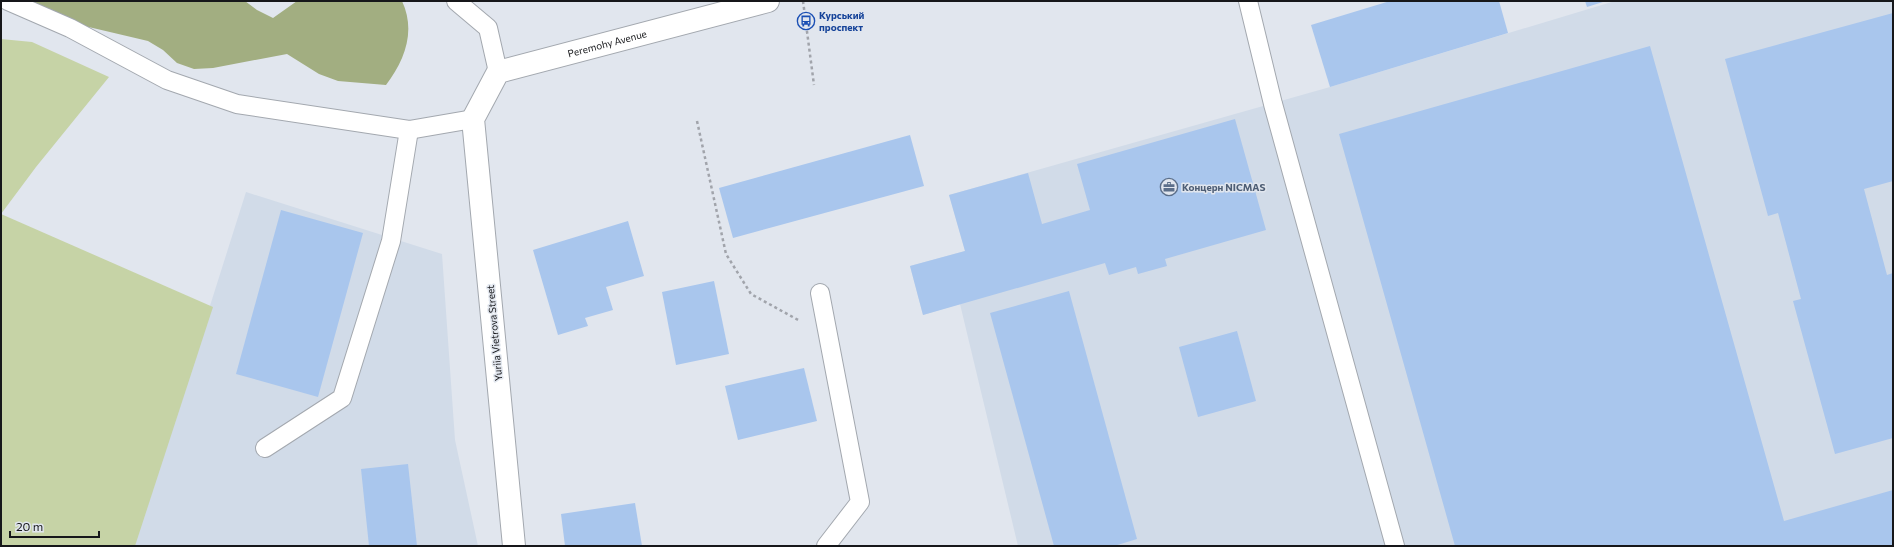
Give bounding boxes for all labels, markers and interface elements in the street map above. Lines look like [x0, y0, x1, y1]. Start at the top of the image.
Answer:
place label: Курський проспект [819, 9, 865, 33]
bus stop icon: Курський проспект [796, 11, 816, 31]
street label: Peremohy Avenue [566, 27, 648, 59]
office icon: Концерн NICMAS [1159, 177, 1179, 197]
place label: Концерн NICMAS [1182, 181, 1266, 193]
street label: Yuriia Vietrova Street [484, 284, 504, 382]
scale bar [10, 513, 99, 539]
text: 20 m [16, 519, 43, 533]

